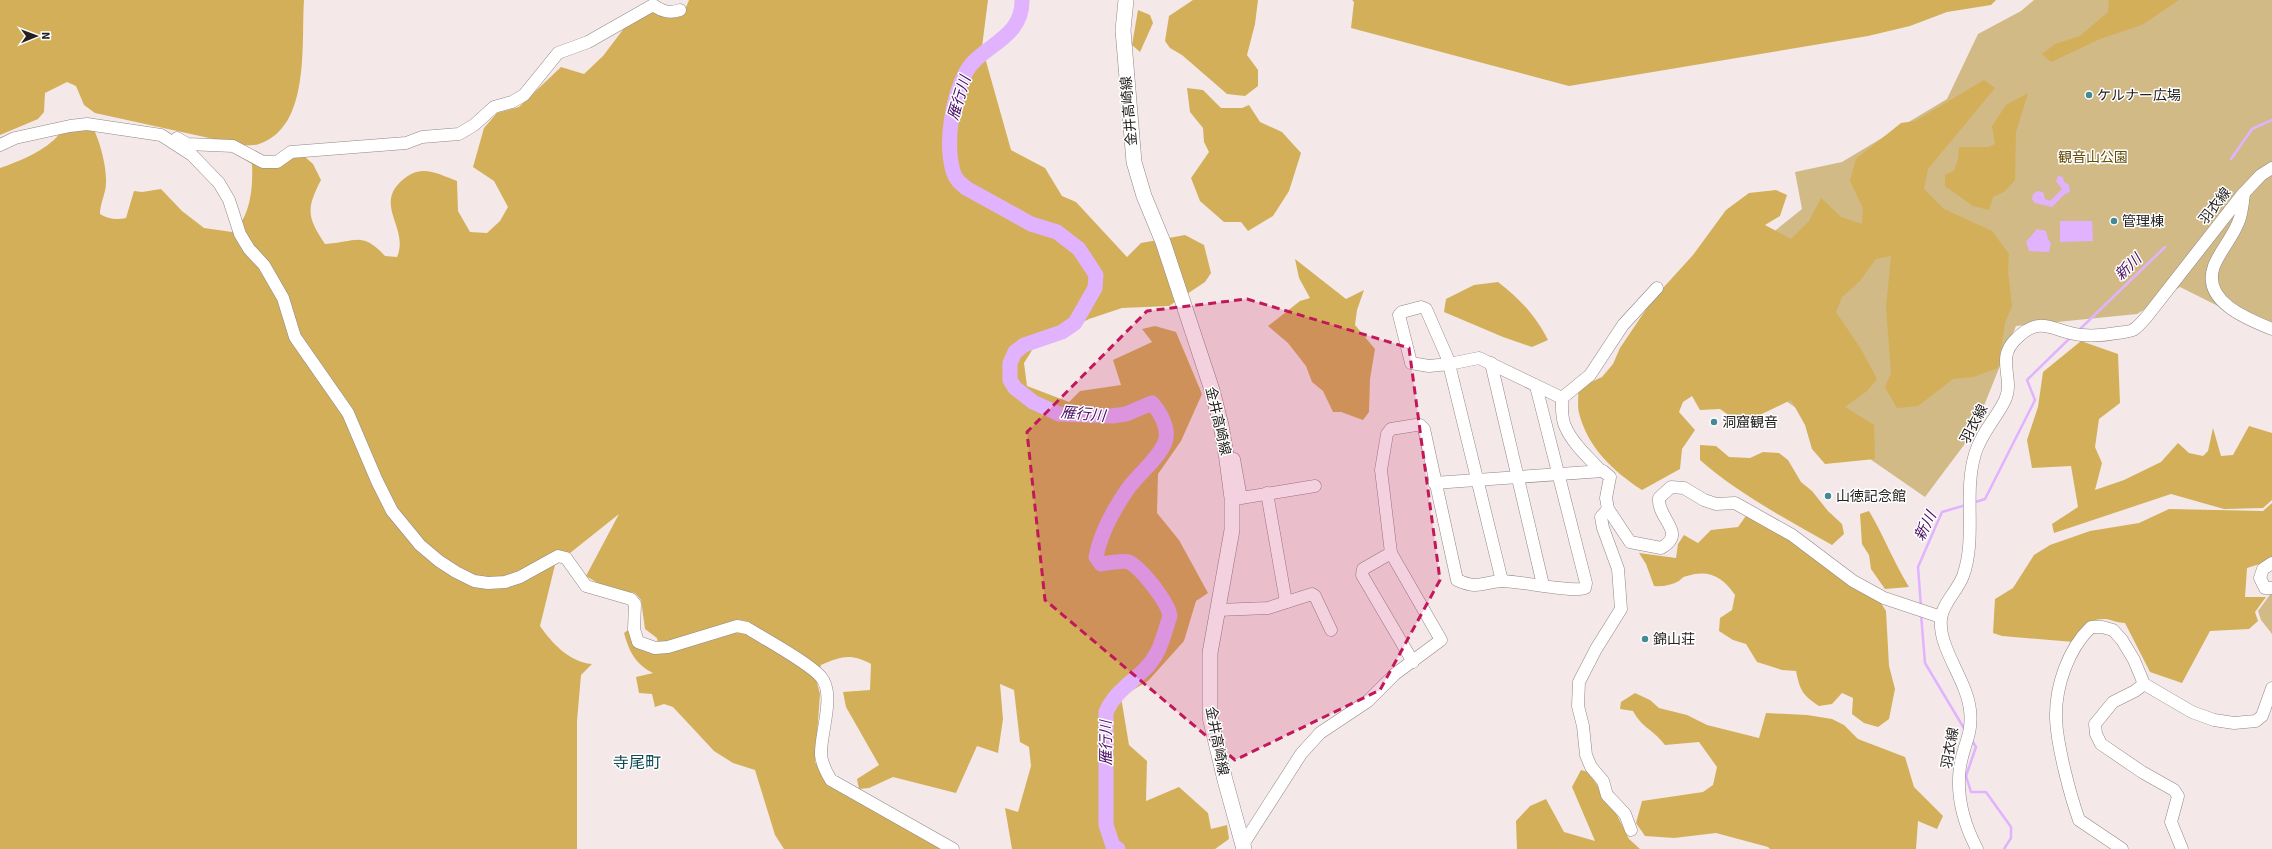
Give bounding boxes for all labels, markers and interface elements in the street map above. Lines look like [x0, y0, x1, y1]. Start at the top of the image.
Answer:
north arrow [16, 16, 56, 56]
text: N [39, 32, 52, 40]
water label: 雁行川 [944, 72, 975, 122]
street label: 金井高崎線 [1117, 75, 1141, 147]
place label: ケルナー広場 [2097, 87, 2181, 104]
marker: ケルナー広場 [2084, 90, 2094, 100]
park label: 観音山公園 [2058, 149, 2128, 166]
street label: 羽衣線 [2195, 184, 2235, 228]
place label: 管理棟 [2122, 213, 2164, 230]
marker: 管理棟 [2109, 216, 2119, 226]
water label: 新川 [2111, 249, 2146, 284]
street label: 金井高崎線 [1202, 385, 1234, 457]
street label: 羽衣線 [1957, 401, 1991, 447]
water label: 雁行川 [1060, 403, 1108, 425]
place label: 洞窟観音 [1722, 414, 1778, 431]
marker: 洞窟観音 [1709, 417, 1719, 427]
place label: 山徳記念館 [1836, 488, 1906, 505]
marker: 山徳記念館 [1823, 491, 1833, 501]
water label: 新川 [1910, 507, 1941, 543]
place label: 錦山荘 [1653, 631, 1695, 648]
marker: 錦山荘 [1640, 634, 1650, 644]
street label: 金井高崎線 [1202, 705, 1232, 777]
water label: 雁行川 [1097, 719, 1115, 766]
street label: 羽衣線 [1938, 726, 1962, 770]
district label: 寺尾町 [613, 753, 661, 773]

